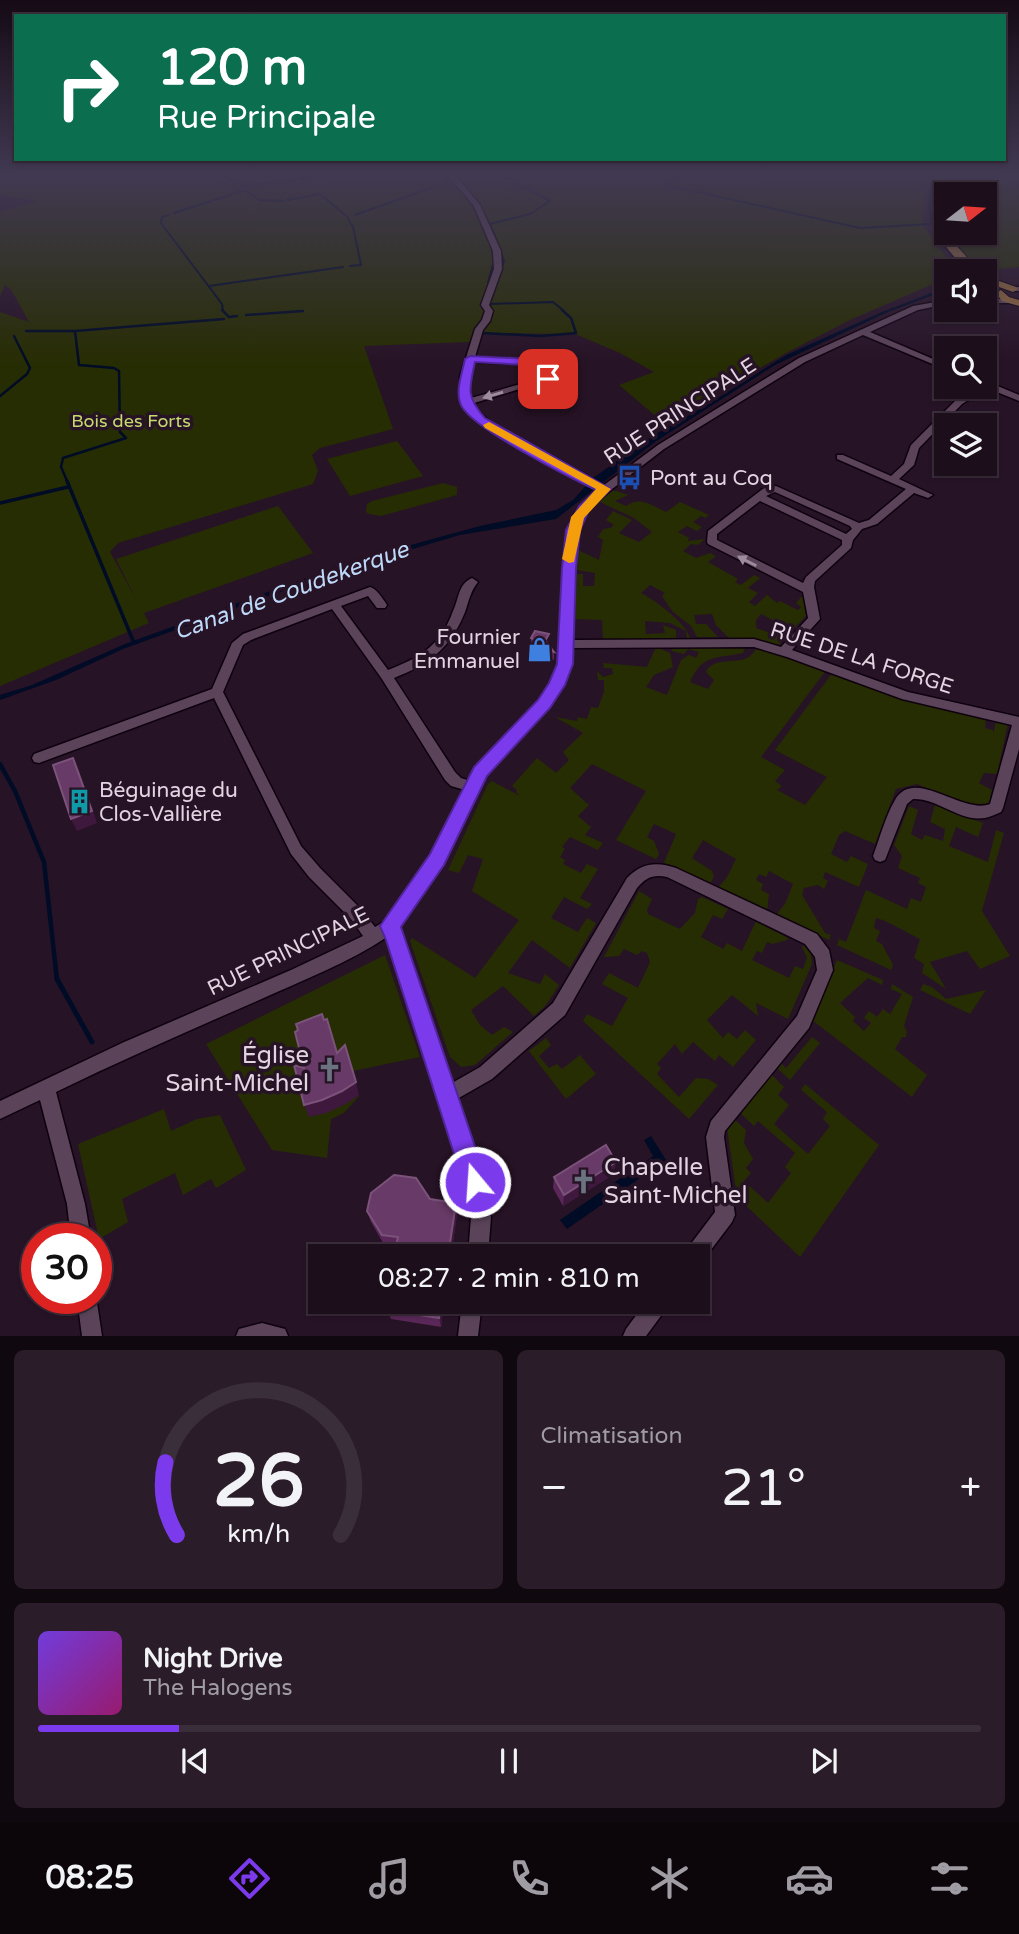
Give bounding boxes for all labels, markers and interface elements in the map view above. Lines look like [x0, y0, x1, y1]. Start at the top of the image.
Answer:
text: 120 m [157, 39, 307, 98]
icon: right [42, 42, 133, 133]
text: Rue Principale [157, 99, 376, 137]
north arrow [934, 182, 998, 245]
map controls [934, 182, 997, 476]
button: sound [934, 259, 997, 322]
button: search [934, 336, 997, 399]
pin [518, 349, 578, 409]
street label: RUE PRINCIPALE [599, 353, 761, 470]
icon: arrive [529, 360, 567, 398]
one-way arrow [482, 390, 503, 400]
park label: Bois des Forts [71, 410, 191, 432]
button: layers [934, 413, 997, 476]
bus stop icon: Pont au Coq [616, 464, 644, 492]
place label: Pont au Coq [650, 466, 773, 491]
water label: Canal de Coudekerque [170, 535, 414, 646]
one-way arrow [737, 556, 757, 567]
street label: RUE DE LA FORGE [767, 617, 956, 700]
place label: Fournier Emmanuel [414, 625, 520, 674]
shop icon: Fournier Emmanuel [526, 635, 554, 663]
place label: Béguinage du Clos-Vallière [99, 778, 238, 827]
building icon: Béguinage du Clos-Vallière [65, 788, 93, 816]
street label: RUE PRINCIPALE [203, 902, 373, 1001]
place label: Église Saint-Michel [166, 1040, 309, 1098]
church icon: Église Saint-Michel [315, 1055, 343, 1083]
position arrow [438, 1145, 512, 1219]
place label: Chapelle Saint-Michel [604, 1153, 747, 1210]
church icon: Chapelle Saint-Michel [570, 1167, 598, 1195]
speed limit sign: 30 [21, 1223, 112, 1314]
text: 08:27 · 2 min · 810 m [378, 1263, 640, 1294]
text: Climatisation [541, 1422, 682, 1450]
text: 26 [213, 1439, 304, 1527]
text: 21° [721, 1457, 806, 1520]
text: − [541, 1465, 568, 1511]
text: + [960, 1465, 981, 1511]
text: km/h [227, 1519, 290, 1549]
text: Night Drive [143, 1643, 283, 1674]
text: The Halogens [143, 1674, 292, 1702]
icon: previous [176, 1742, 214, 1780]
icon: pause [490, 1742, 528, 1780]
icon: next [805, 1742, 843, 1780]
icon: directions [225, 1854, 274, 1903]
icon: music [365, 1854, 414, 1903]
icon: phone [505, 1854, 554, 1903]
icon: climate [645, 1854, 694, 1903]
icon: car [785, 1854, 834, 1903]
icon: filters [925, 1854, 974, 1903]
text: 08:25 [45, 1859, 134, 1897]

